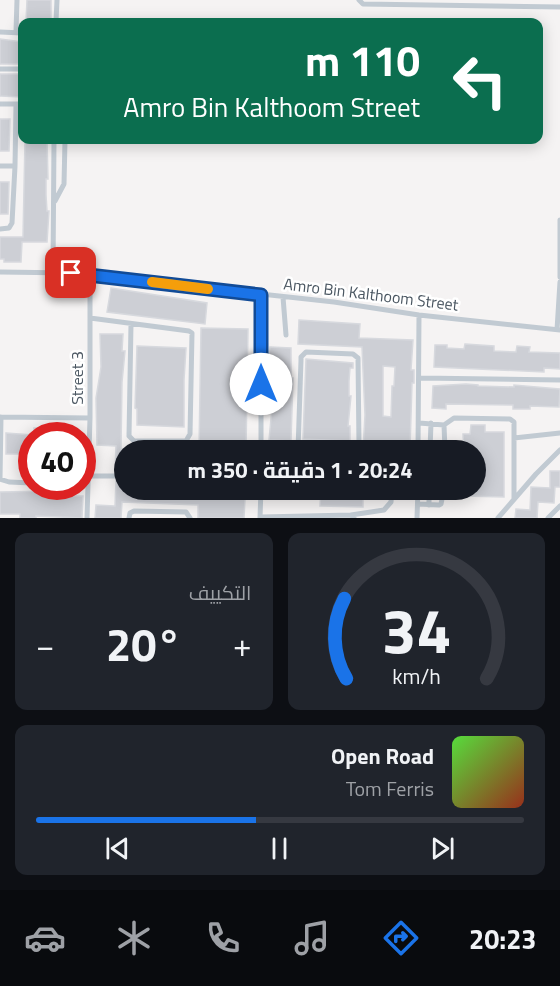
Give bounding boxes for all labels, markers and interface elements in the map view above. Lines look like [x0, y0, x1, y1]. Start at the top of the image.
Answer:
text: 110 m [305, 28, 420, 92]
icon: left [441, 42, 519, 120]
text: Amro Bin Kalthoom Street [123, 86, 420, 127]
pin [45, 247, 96, 298]
icon: arrive [54, 256, 87, 289]
street label: Amro Bin Kalthoom Street [282, 271, 460, 317]
street label: Street 3 [65, 351, 89, 405]
position arrow [229, 352, 293, 416]
speed limit sign: 40 [18, 422, 96, 500]
text: 20:24 · 1 دقيقة · 350 m [187, 453, 413, 487]
text: التكييف [189, 577, 252, 608]
text: 34 [381, 582, 451, 677]
text: 20° [106, 610, 182, 678]
text: − [36, 620, 54, 670]
text: + [233, 620, 251, 670]
text: km/h [392, 660, 441, 692]
text: Open Road [331, 739, 434, 773]
text: Tom Ferris [346, 773, 434, 804]
icon: previous [101, 832, 134, 865]
icon: pause [263, 832, 296, 865]
icon: next [426, 832, 459, 865]
icon: car [24, 917, 66, 959]
icon: climate [113, 917, 155, 959]
icon: phone [202, 917, 244, 959]
icon: music [291, 917, 333, 959]
icon: directions [380, 917, 422, 959]
text: 20:23 [469, 918, 536, 959]

